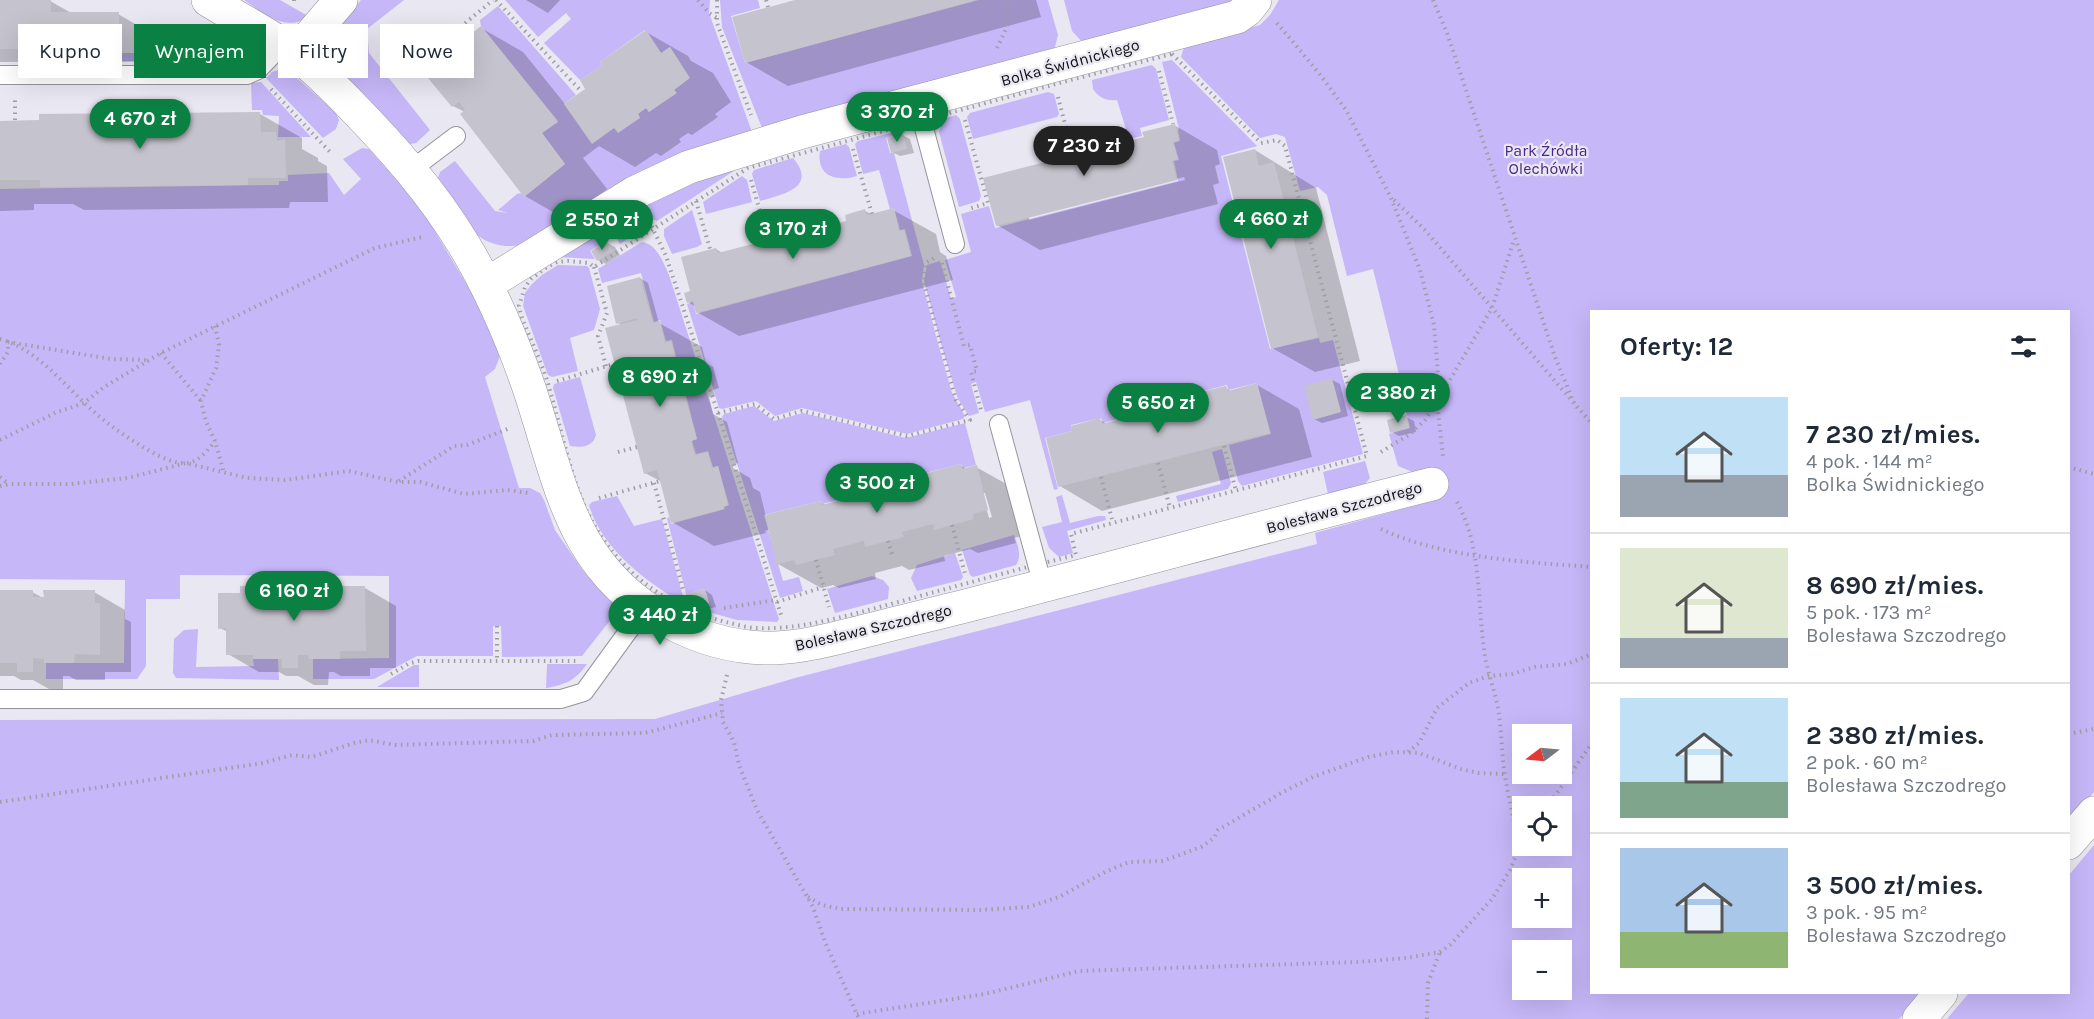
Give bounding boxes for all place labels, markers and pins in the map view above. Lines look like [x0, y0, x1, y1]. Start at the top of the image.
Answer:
pin: 3 370 zł [835, 92, 959, 143]
pin: 4 670 zł [78, 99, 202, 150]
pin: 7 230 zł [1022, 126, 1146, 177]
pin: 4 660 zł [1209, 199, 1333, 250]
pin: 2 550 zł [540, 200, 664, 251]
pin: 3 170 zł [731, 209, 855, 260]
pin: 8 690 zł [598, 357, 722, 408]
pin: 2 380 zł [1336, 373, 1460, 424]
pin: 5 650 zł [1096, 383, 1220, 434]
pin: 3 500 zł [815, 463, 939, 514]
pin: 6 160 zł [232, 571, 356, 622]
pin: 3 440 zł [598, 595, 722, 646]

